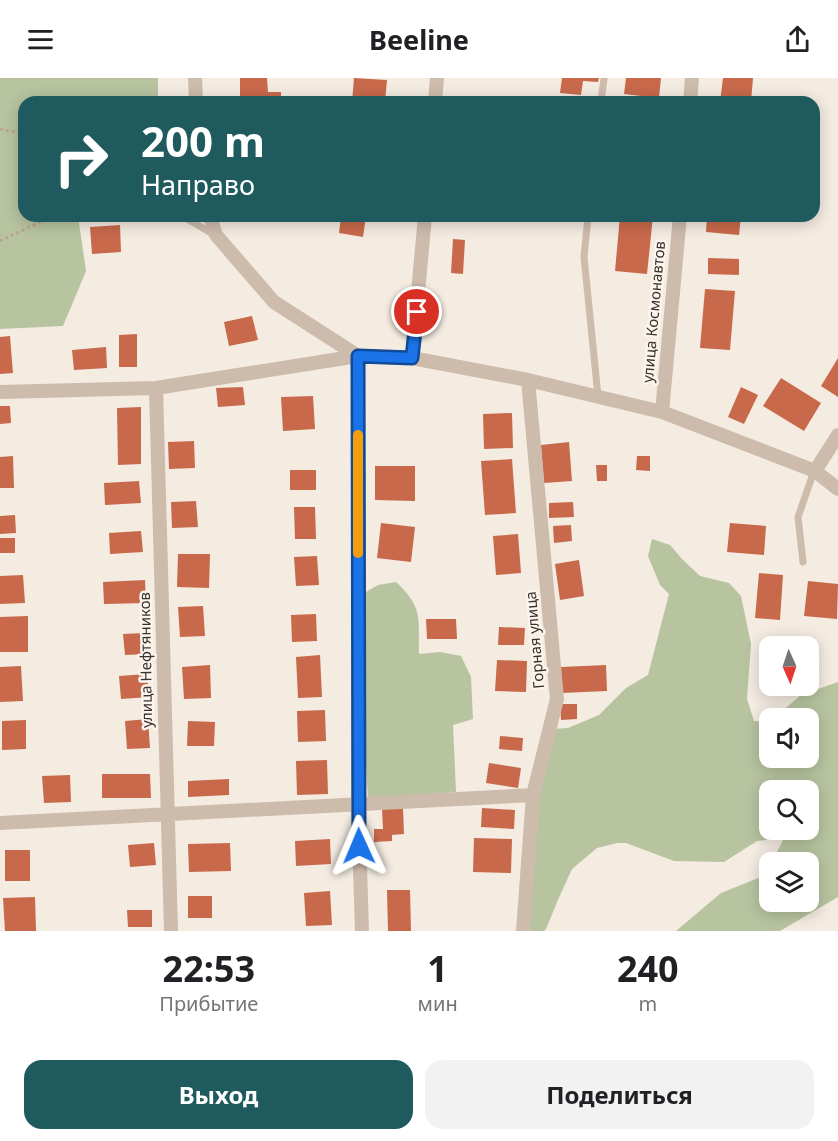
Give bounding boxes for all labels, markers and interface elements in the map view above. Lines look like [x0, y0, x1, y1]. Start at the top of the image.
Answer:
text: Beeline [369, 21, 469, 58]
icon: menu [24, 23, 57, 56]
icon: share [781, 23, 814, 56]
text: 200 m [141, 112, 265, 169]
icon: right [42, 120, 120, 198]
text: Направо [141, 166, 255, 203]
street label: улица Космонавтов [637, 240, 669, 384]
pin [391, 286, 442, 337]
icon: arrive [400, 295, 433, 328]
street label: Горная улица [520, 591, 548, 690]
street label: улица Нефтяников [134, 592, 156, 728]
north arrow [759, 636, 819, 696]
map controls [759, 636, 819, 912]
button: sound [759, 708, 819, 768]
button: search [759, 780, 819, 840]
position arrow [327, 814, 391, 878]
button: layers [759, 852, 819, 912]
text: 22:53 [163, 944, 255, 993]
text: 1 [427, 944, 448, 993]
text: 240 [617, 944, 679, 993]
text: Прибытие [159, 990, 258, 1017]
text: мин [418, 990, 458, 1017]
text: m [638, 990, 657, 1017]
button: Выход [24, 1060, 413, 1129]
button: Поделиться [425, 1060, 814, 1129]

